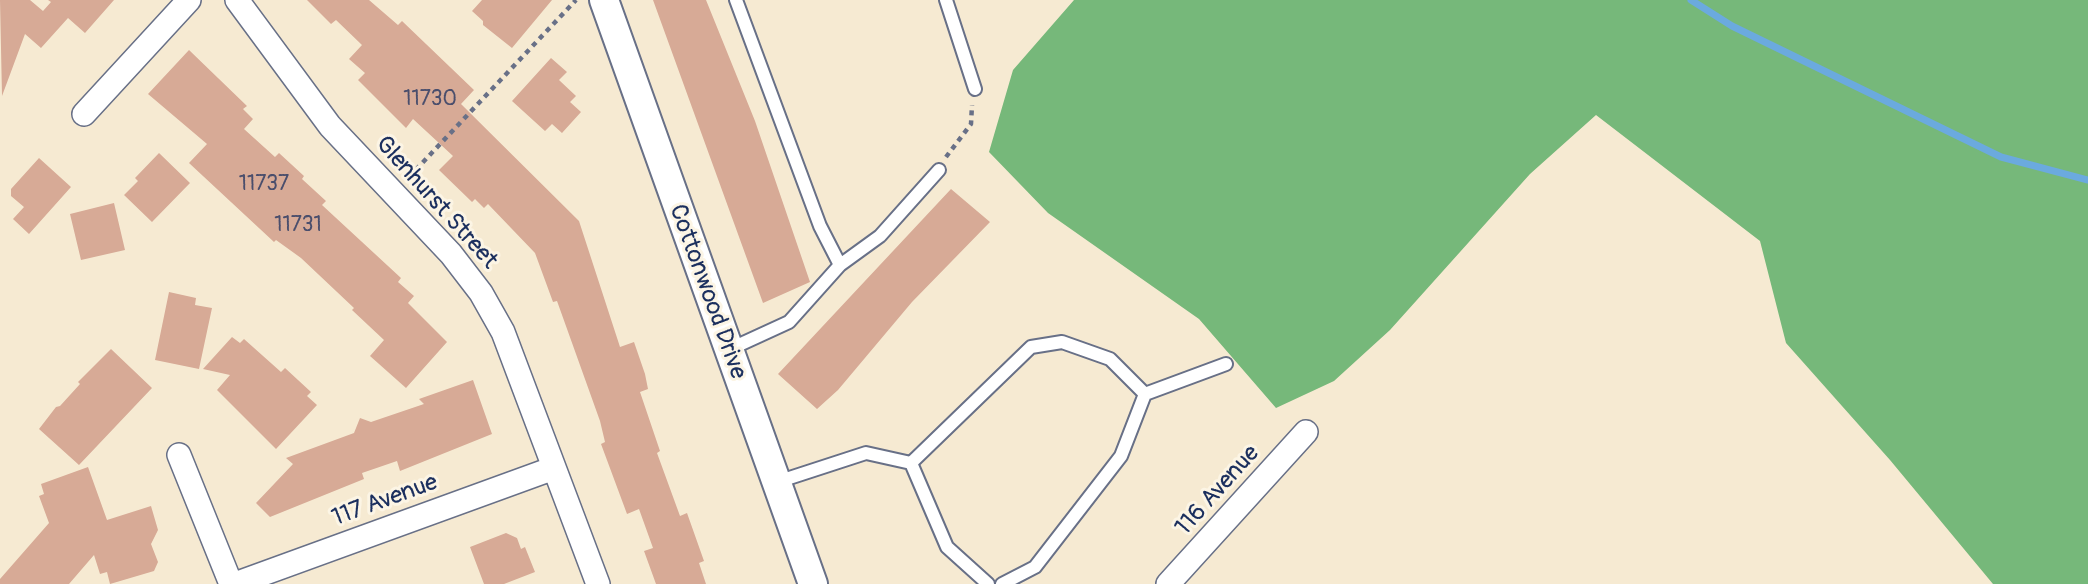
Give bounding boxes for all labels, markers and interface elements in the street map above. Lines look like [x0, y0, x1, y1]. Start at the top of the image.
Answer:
house number: 11730 [403, 87, 457, 113]
street label: Glenhurst Street [369, 131, 503, 275]
house number: 11737 [239, 172, 289, 198]
street label: Cottonwood Drive [662, 201, 752, 383]
house number: 11731 [274, 213, 322, 239]
street label: 116 Avenue [1170, 440, 1266, 542]
street label: 117 Avenue [328, 469, 442, 533]

